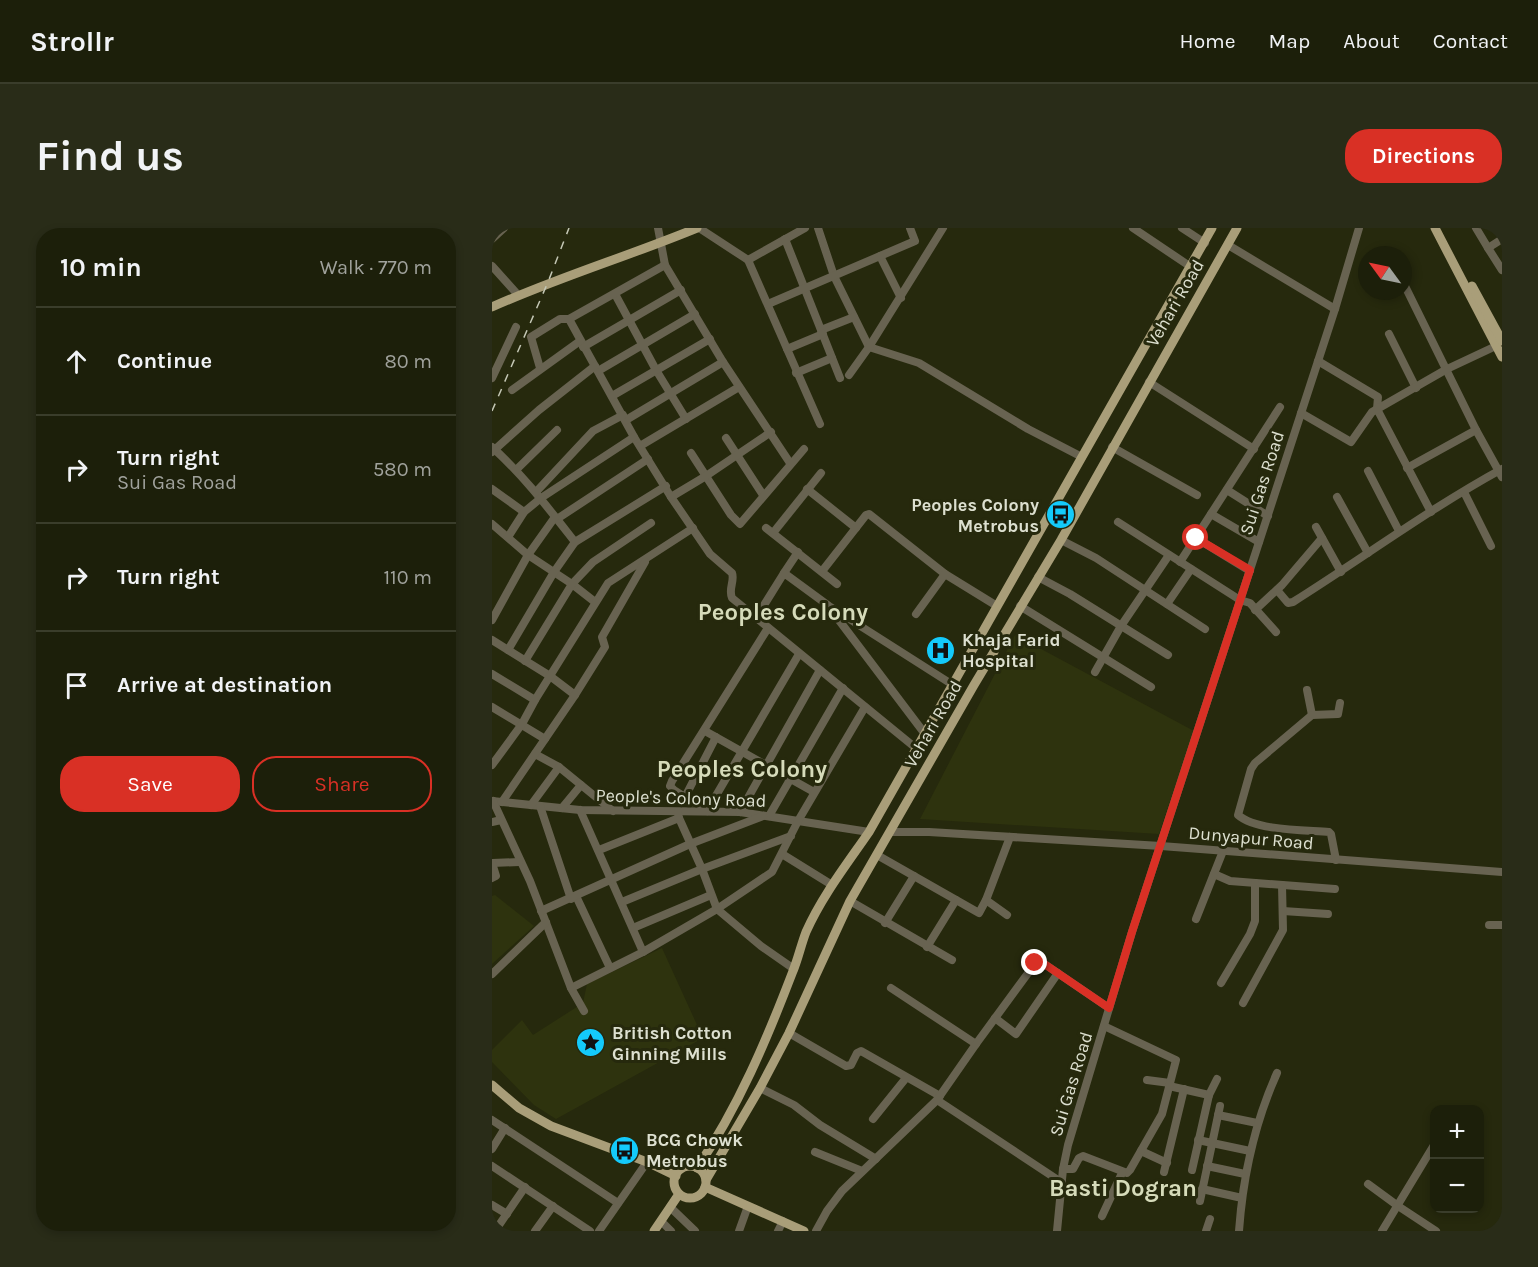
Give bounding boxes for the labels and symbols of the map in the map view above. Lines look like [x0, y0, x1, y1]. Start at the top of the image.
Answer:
north arrow [1358, 246, 1412, 300]
street label: Vehari Road [1141, 255, 1209, 351]
street label: Sui Gas Road [1235, 428, 1289, 538]
place label: Peoples Colony Metrobus [911, 494, 1039, 537]
bus stop icon: Peoples Colony Metrobus [1044, 499, 1076, 531]
route start [1182, 524, 1208, 550]
district label: Peoples Colony [698, 598, 868, 626]
place label: Khaja Farid Hospital [962, 629, 1061, 672]
hospital icon: Khaja Farid Hospital [925, 634, 957, 666]
street label: Vehari Road [899, 676, 967, 772]
district label: Peoples Colony [657, 755, 827, 783]
street label: People's Colony Road [595, 784, 767, 812]
street label: Dunyapur Road [1187, 822, 1315, 854]
route end [1021, 949, 1047, 975]
place label: British Cotton Ginning Mills [612, 1022, 732, 1065]
place icon: British Cotton Ginning Mills [575, 1027, 607, 1059]
street label: Sui Gas Road [1045, 1029, 1097, 1139]
place label: BCG Chowk Metrobus [646, 1129, 743, 1172]
bus stop icon: BCG Chowk Metrobus [609, 1134, 641, 1166]
district label: Basti Dogran [1049, 1174, 1197, 1202]

